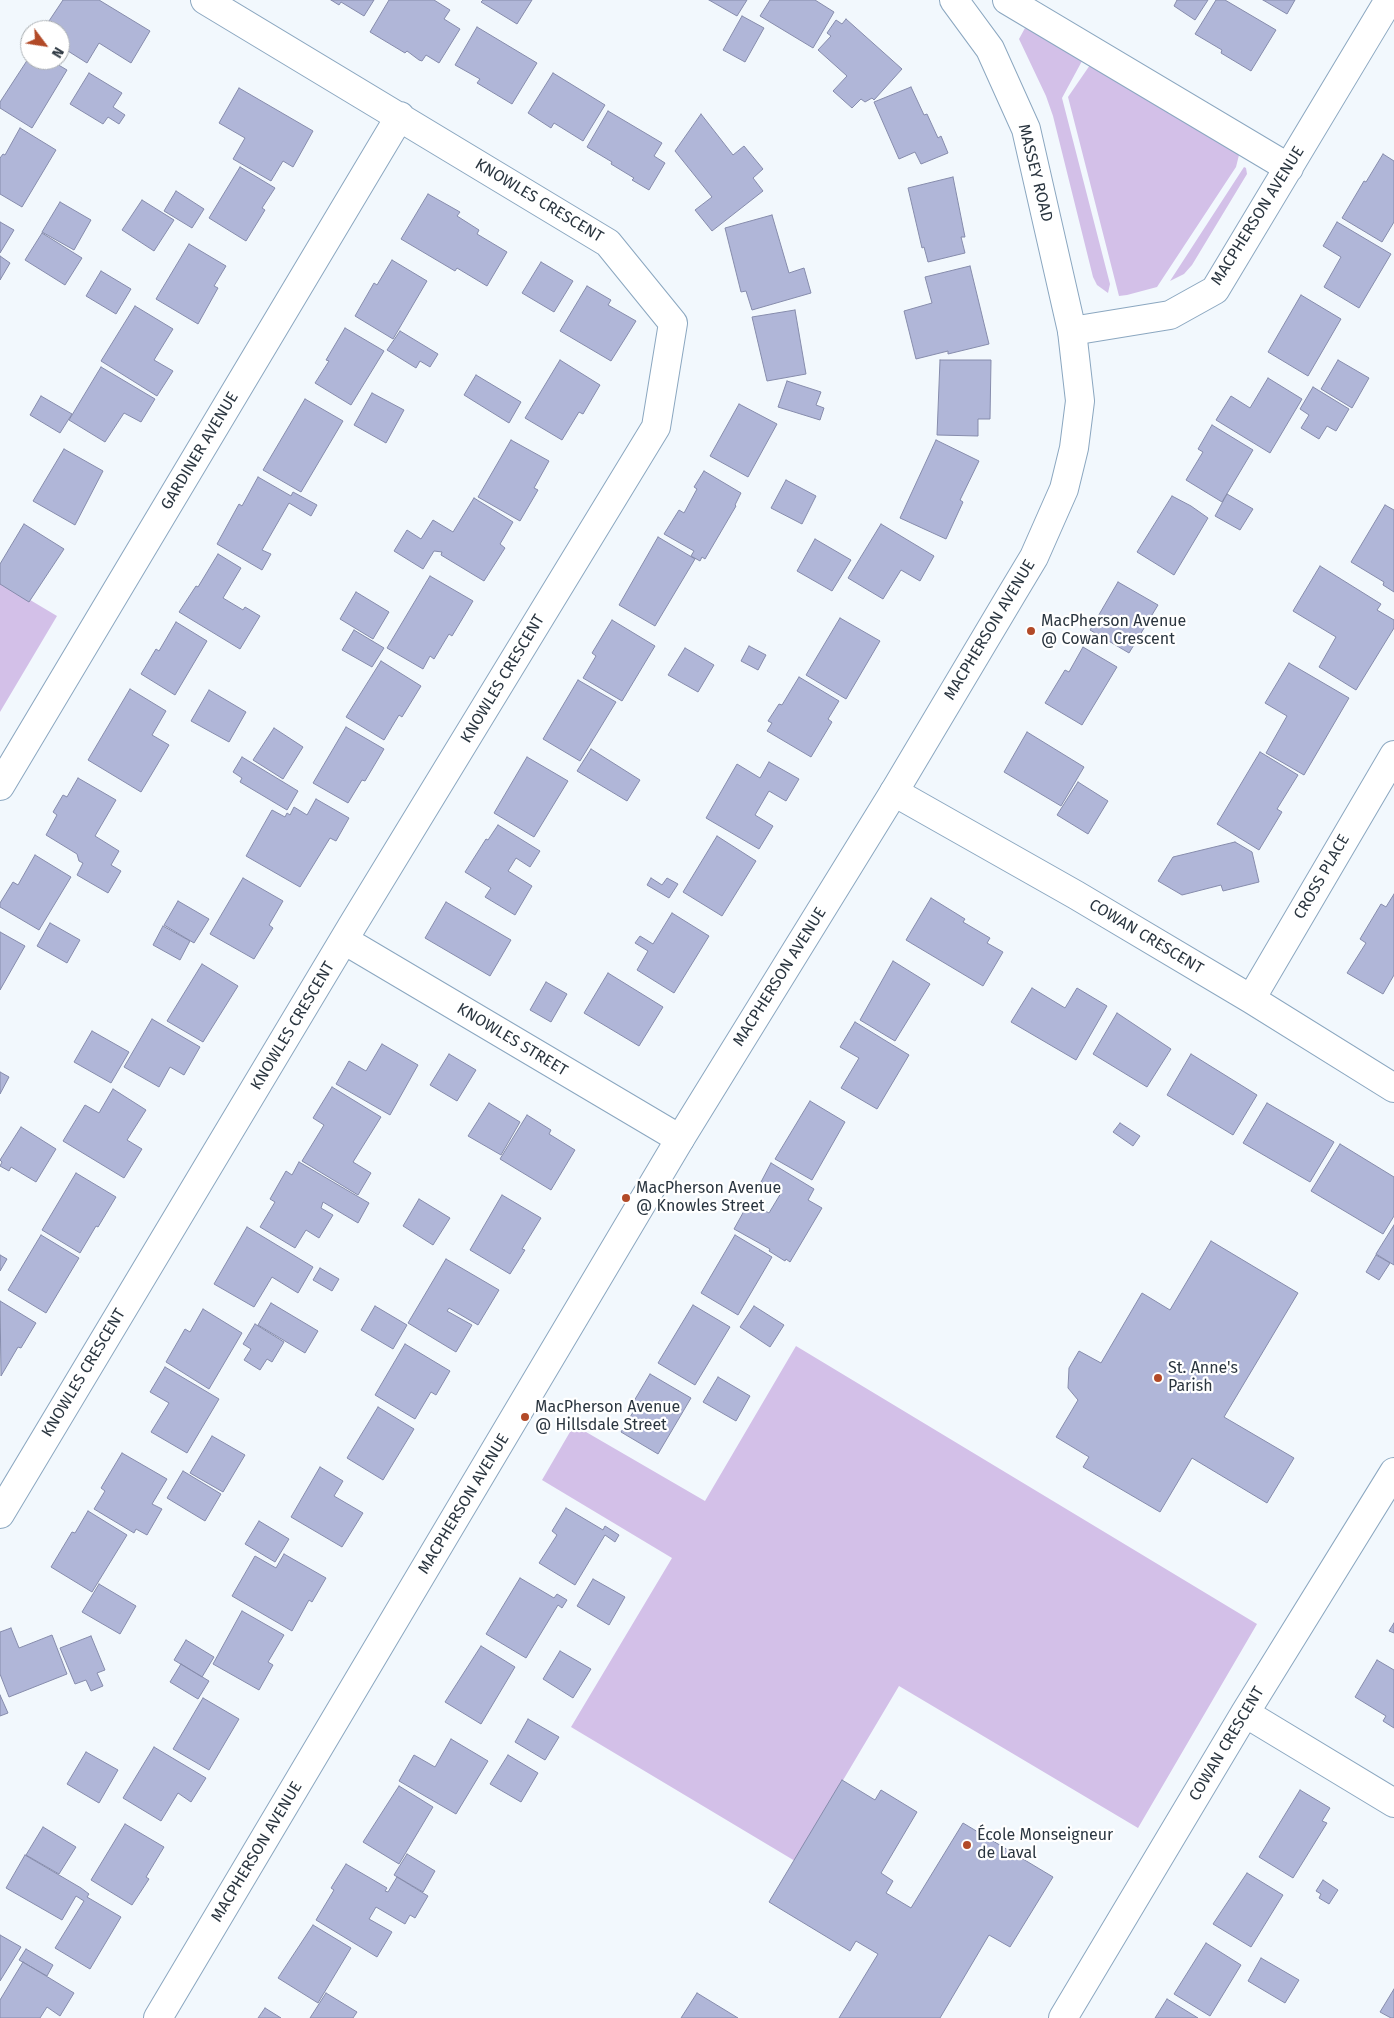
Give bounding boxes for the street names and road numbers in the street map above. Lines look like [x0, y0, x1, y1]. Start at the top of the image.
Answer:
street label: MASSEY ROAD [1014, 122, 1056, 224]
street label: MACPHERSON AVENUE [1207, 143, 1309, 289]
street label: KNOWLES CRESCENT [471, 155, 607, 247]
street label: GARDINER AVENUE [157, 389, 243, 513]
street label: MACPHERSON AVENUE [941, 556, 1039, 704]
street label: KNOWLES CRESCENT [457, 611, 549, 747]
street label: CROSS PLACE [1290, 831, 1354, 923]
street label: COWAN CRESCENT [1085, 895, 1207, 979]
street label: MACPHERSON AVENUE [729, 904, 831, 1050]
street label: KNOWLES CRESCENT [247, 958, 339, 1094]
street label: KNOWLES STREET [453, 999, 571, 1081]
street label: KNOWLES CRESCENT [38, 1305, 130, 1441]
street label: MACPHERSON AVENUE [415, 1430, 513, 1578]
street label: COWAN CRESCENT [1185, 1683, 1269, 1805]
street label: MACPHERSON AVENUE [208, 1778, 306, 1926]

